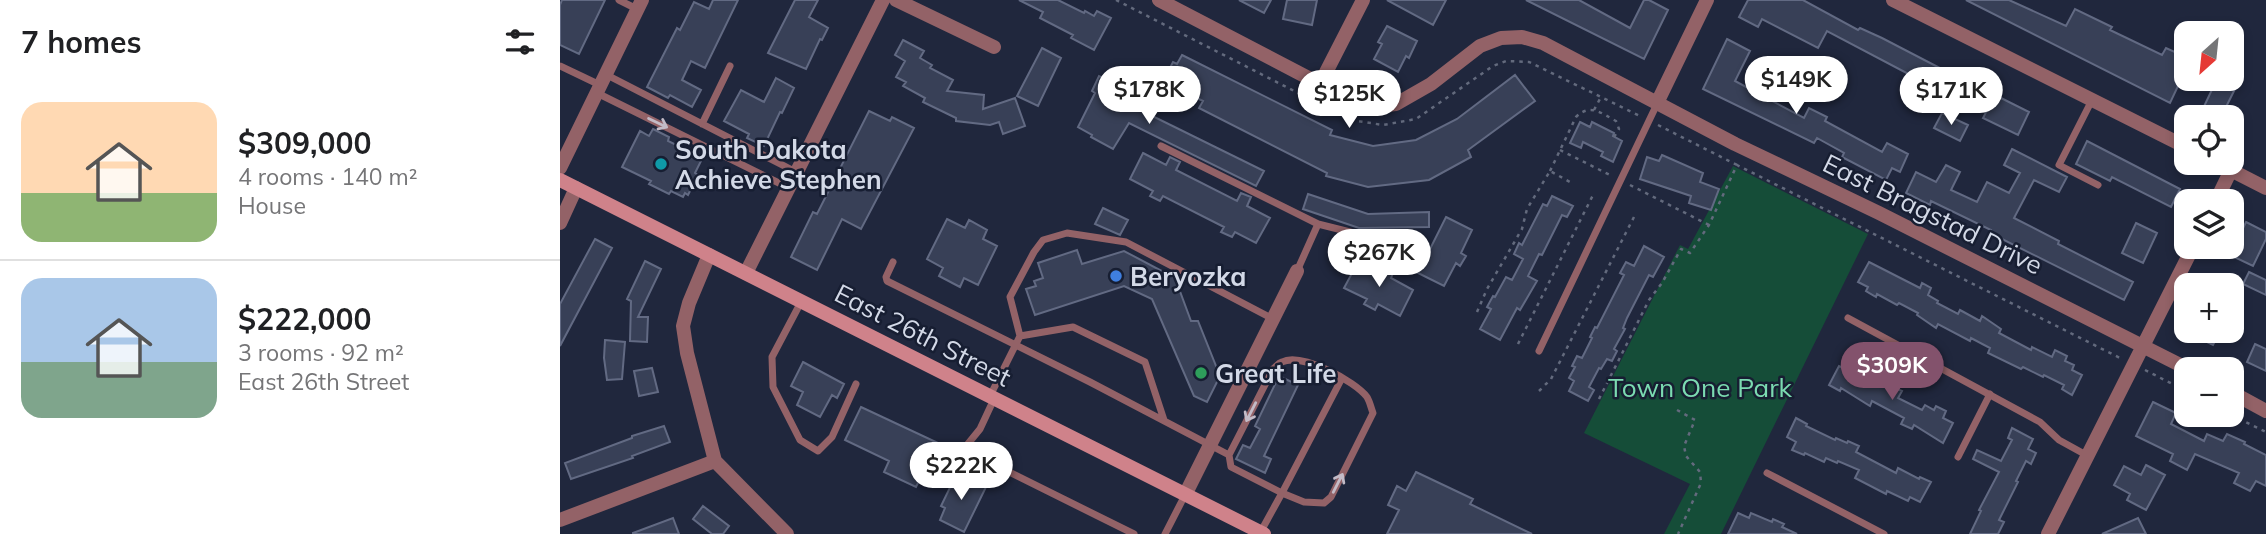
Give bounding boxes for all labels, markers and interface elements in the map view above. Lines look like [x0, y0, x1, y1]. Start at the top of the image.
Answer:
north arrow [2174, 21, 2244, 91]
map controls [2174, 21, 2244, 427]
text: 7 homes [21, 23, 142, 61]
icon: filters [501, 23, 539, 61]
pin: $149K [1747, 57, 1845, 116]
text: $149K [1761, 64, 1831, 93]
pin: $178K [1100, 66, 1198, 126]
pin: $171K [1902, 68, 2000, 127]
pin: $125K [1300, 71, 1398, 130]
text: $178K [1114, 74, 1184, 103]
text: $171K [1916, 75, 1986, 104]
text: $125K [1314, 78, 1384, 107]
button: locate [2174, 105, 2244, 175]
one-way arrow [647, 116, 668, 130]
text: $309,000 [238, 124, 371, 162]
icon: home [77, 130, 161, 214]
place label: South Dakota Achieve Stephen [675, 133, 882, 196]
street label: East Bragstad Drive [1818, 147, 2048, 281]
marker: South Dakota Achieve Stephen [653, 156, 669, 172]
text: 4 rooms · 140 m² [238, 162, 418, 191]
button: layers [2174, 189, 2244, 259]
text: House [238, 191, 306, 220]
pin: $267K [1330, 230, 1428, 289]
text: $267K [1344, 237, 1414, 266]
place label: Beryozka [1130, 260, 1246, 293]
marker: Beryozka [1108, 268, 1124, 284]
button: + [2174, 273, 2244, 343]
street label: East 26th Street [829, 276, 1017, 394]
text: $222,000 [238, 300, 371, 338]
icon: home [77, 306, 161, 390]
text: 3 rooms · 92 m² [238, 338, 404, 367]
pin: $309K [1843, 342, 1941, 402]
text: $309K [1857, 350, 1927, 379]
place label: Great Life [1215, 357, 1336, 390]
button: − [2174, 357, 2244, 427]
marker: Great Life [1193, 365, 1209, 381]
text: East 26th Street [238, 367, 409, 396]
park label: Town One Park [1608, 371, 1793, 404]
one-way arrow [1243, 401, 1257, 422]
pin: $222K [912, 442, 1010, 502]
text: $222K [926, 450, 996, 479]
one-way arrow [1331, 473, 1345, 494]

